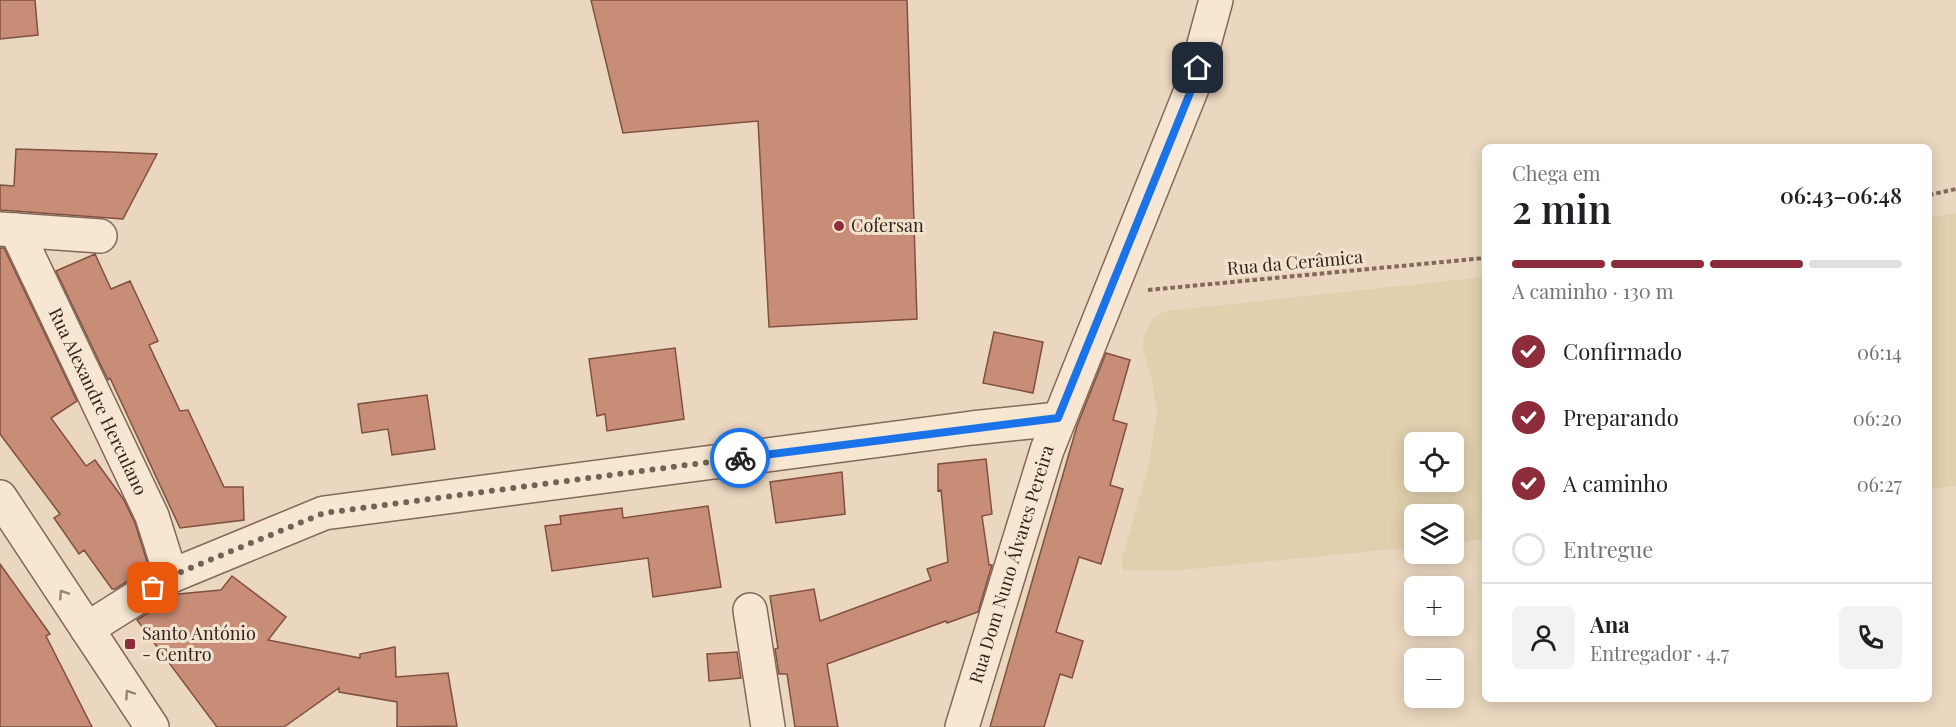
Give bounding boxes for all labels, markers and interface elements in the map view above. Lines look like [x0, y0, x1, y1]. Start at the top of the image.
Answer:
pin [1172, 42, 1223, 93]
icon: home [1181, 51, 1214, 84]
text: Chega em [1512, 159, 1601, 186]
text: 06:43–06:48 [1780, 180, 1902, 210]
text: 2 min [1512, 182, 1612, 234]
place label: Cofersan [851, 213, 924, 237]
marker: Cofersan [832, 219, 846, 233]
street label: Rua da Cerâmica [1226, 244, 1364, 280]
text: A caminho · 130 m [1512, 277, 1674, 304]
street label: Rua Alexandre Herculano [44, 304, 153, 499]
icon: check [1512, 335, 1545, 368]
text: Confirmado [1563, 336, 1682, 366]
text: 06:14 [1857, 338, 1902, 365]
icon: check [1512, 401, 1545, 434]
text: Preparando [1563, 402, 1679, 432]
text: 06:20 [1853, 404, 1902, 431]
courier [710, 428, 770, 488]
map controls [1404, 432, 1464, 708]
button: locate [1404, 432, 1464, 492]
icon: bike [724, 442, 757, 475]
street label: Rua Dom Nuno Álvares Pereira [963, 442, 1059, 686]
icon: check [1512, 467, 1545, 500]
text: A caminho [1563, 468, 1668, 498]
text: 06:27 [1857, 470, 1902, 497]
button: layers [1404, 504, 1464, 564]
text: Entregue [1563, 534, 1653, 564]
pin [127, 562, 178, 613]
icon: bag [136, 571, 169, 604]
button: + [1404, 576, 1464, 636]
one-way arrow [59, 589, 70, 600]
button: person [1512, 606, 1575, 669]
button: phone [1839, 606, 1902, 669]
text: Ana [1590, 609, 1630, 639]
place label: Santo António - Centro [142, 621, 256, 666]
marker: Santo António - Centro [123, 637, 137, 651]
text: Entregador · 4.7 [1590, 639, 1729, 666]
button: − [1404, 648, 1464, 708]
one-way arrow [126, 689, 137, 700]

